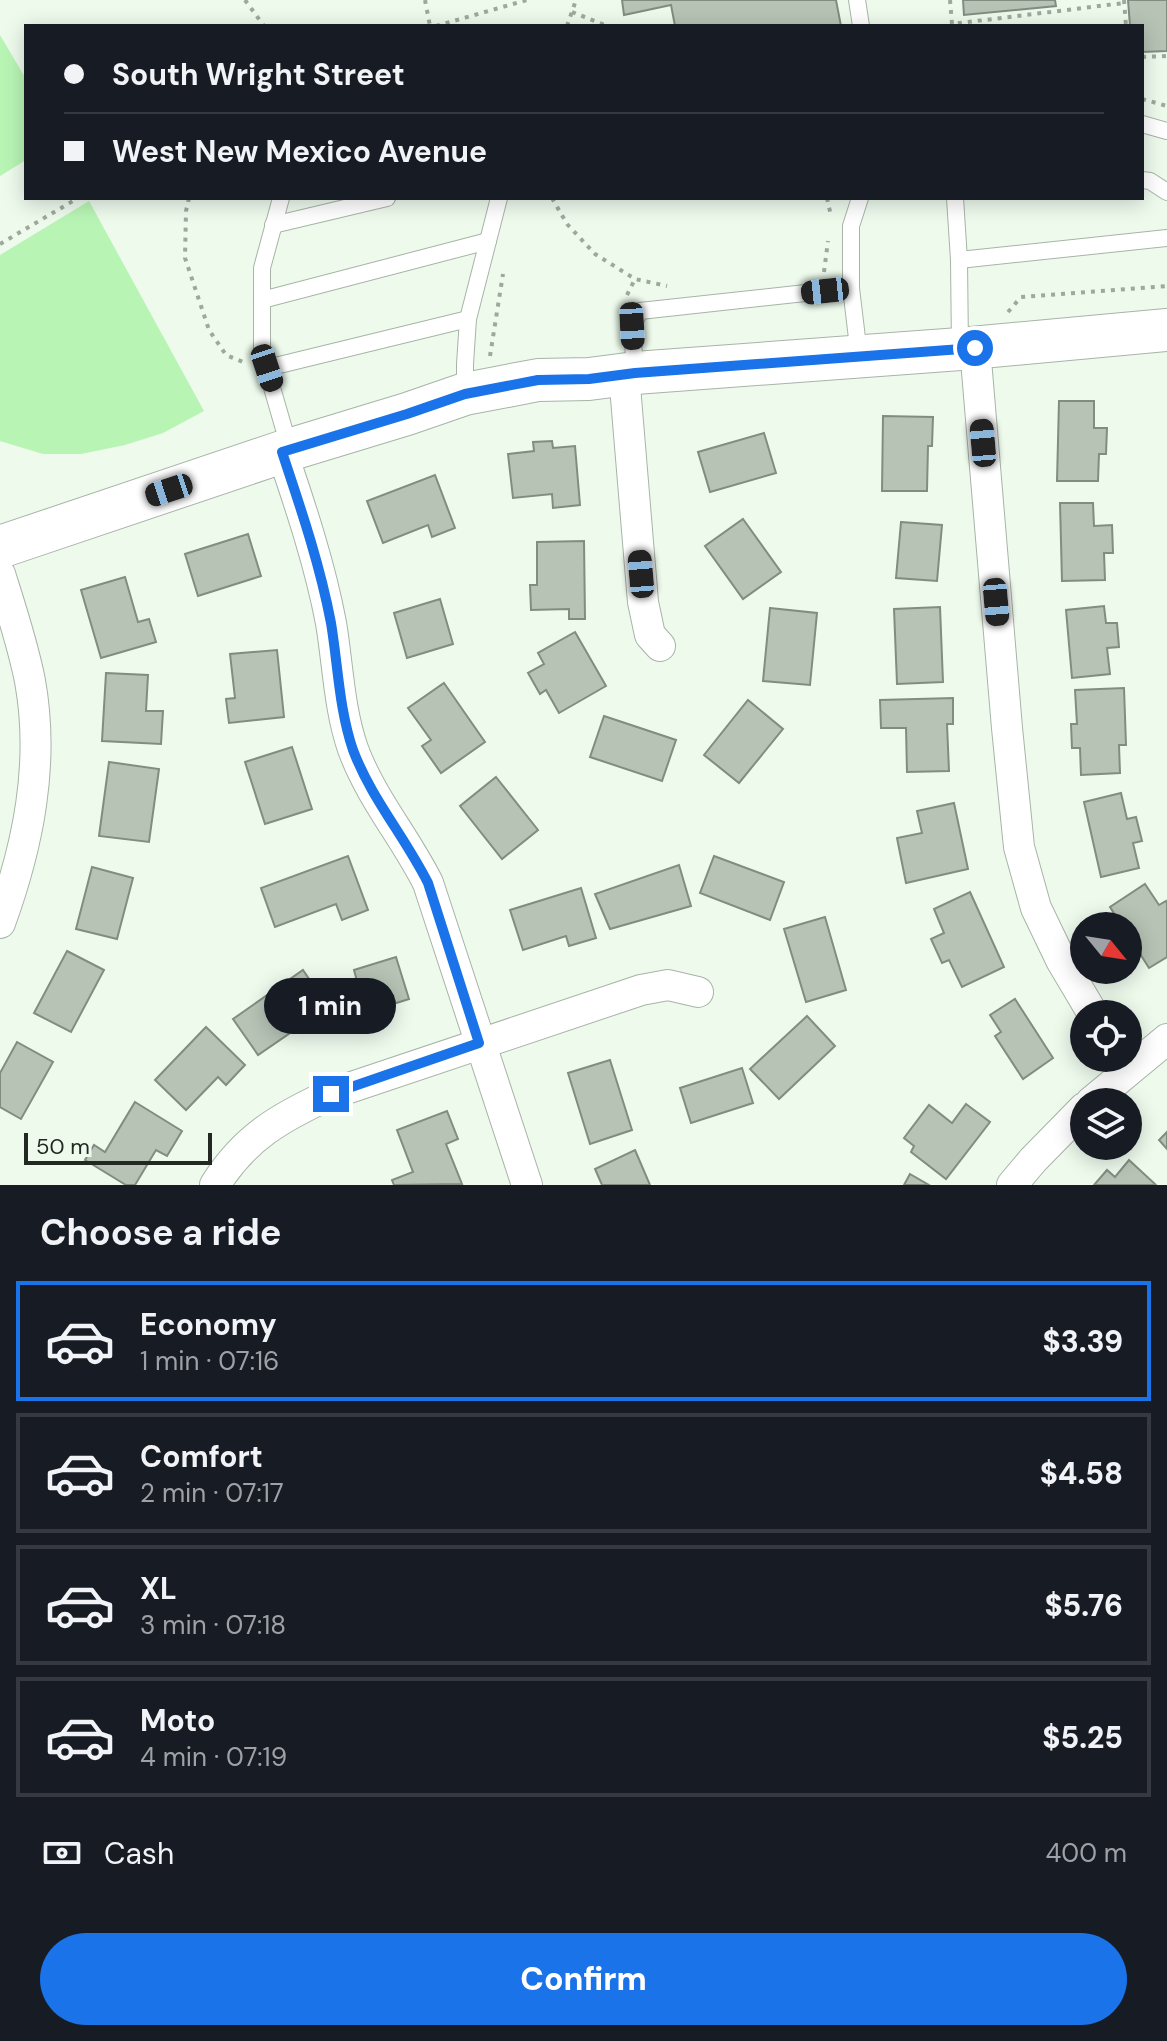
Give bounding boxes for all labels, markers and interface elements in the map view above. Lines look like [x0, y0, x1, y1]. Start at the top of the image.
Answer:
text: South Wright Street [112, 55, 405, 94]
text: West New Mexico Avenue [112, 132, 487, 171]
car [800, 277, 850, 305]
car [619, 301, 645, 351]
route start [957, 330, 993, 366]
car [248, 341, 286, 395]
car [969, 418, 997, 468]
car [142, 471, 196, 509]
car [627, 549, 655, 599]
car [982, 577, 1010, 627]
north arrow [1070, 912, 1142, 984]
map controls [1070, 912, 1142, 1160]
callout: 1 min [265, 978, 397, 1034]
text: 1 min [298, 989, 362, 1023]
button: locate [1070, 1000, 1142, 1072]
route end [313, 1076, 349, 1112]
button: layers [1070, 1088, 1142, 1160]
scale bar [24, 1129, 212, 1165]
text: 50 m [36, 1132, 90, 1161]
text: Choose a ride [40, 1209, 281, 1256]
icon: car [44, 1305, 116, 1377]
text: Economy [140, 1305, 277, 1344]
text: $3.39 [1042, 1322, 1123, 1361]
text: 1 min · 07:16 [140, 1344, 279, 1378]
icon: car [44, 1437, 116, 1509]
text: Comfort [140, 1437, 263, 1476]
text: $4.58 [1040, 1454, 1123, 1493]
text: 2 min · 07:17 [140, 1476, 284, 1510]
icon: car [44, 1569, 116, 1641]
text: XL [140, 1569, 177, 1608]
text: $5.76 [1044, 1586, 1123, 1625]
text: 3 min · 07:18 [140, 1608, 286, 1642]
icon: car [44, 1701, 116, 1773]
text: Moto [140, 1701, 215, 1740]
text: $5.25 [1042, 1718, 1123, 1757]
text: 4 min · 07:19 [140, 1740, 287, 1774]
icon: cash [40, 1831, 84, 1875]
text: Cash [104, 1834, 174, 1873]
text: 400 m [1046, 1836, 1127, 1870]
button: Confirm [40, 1933, 1127, 2025]

